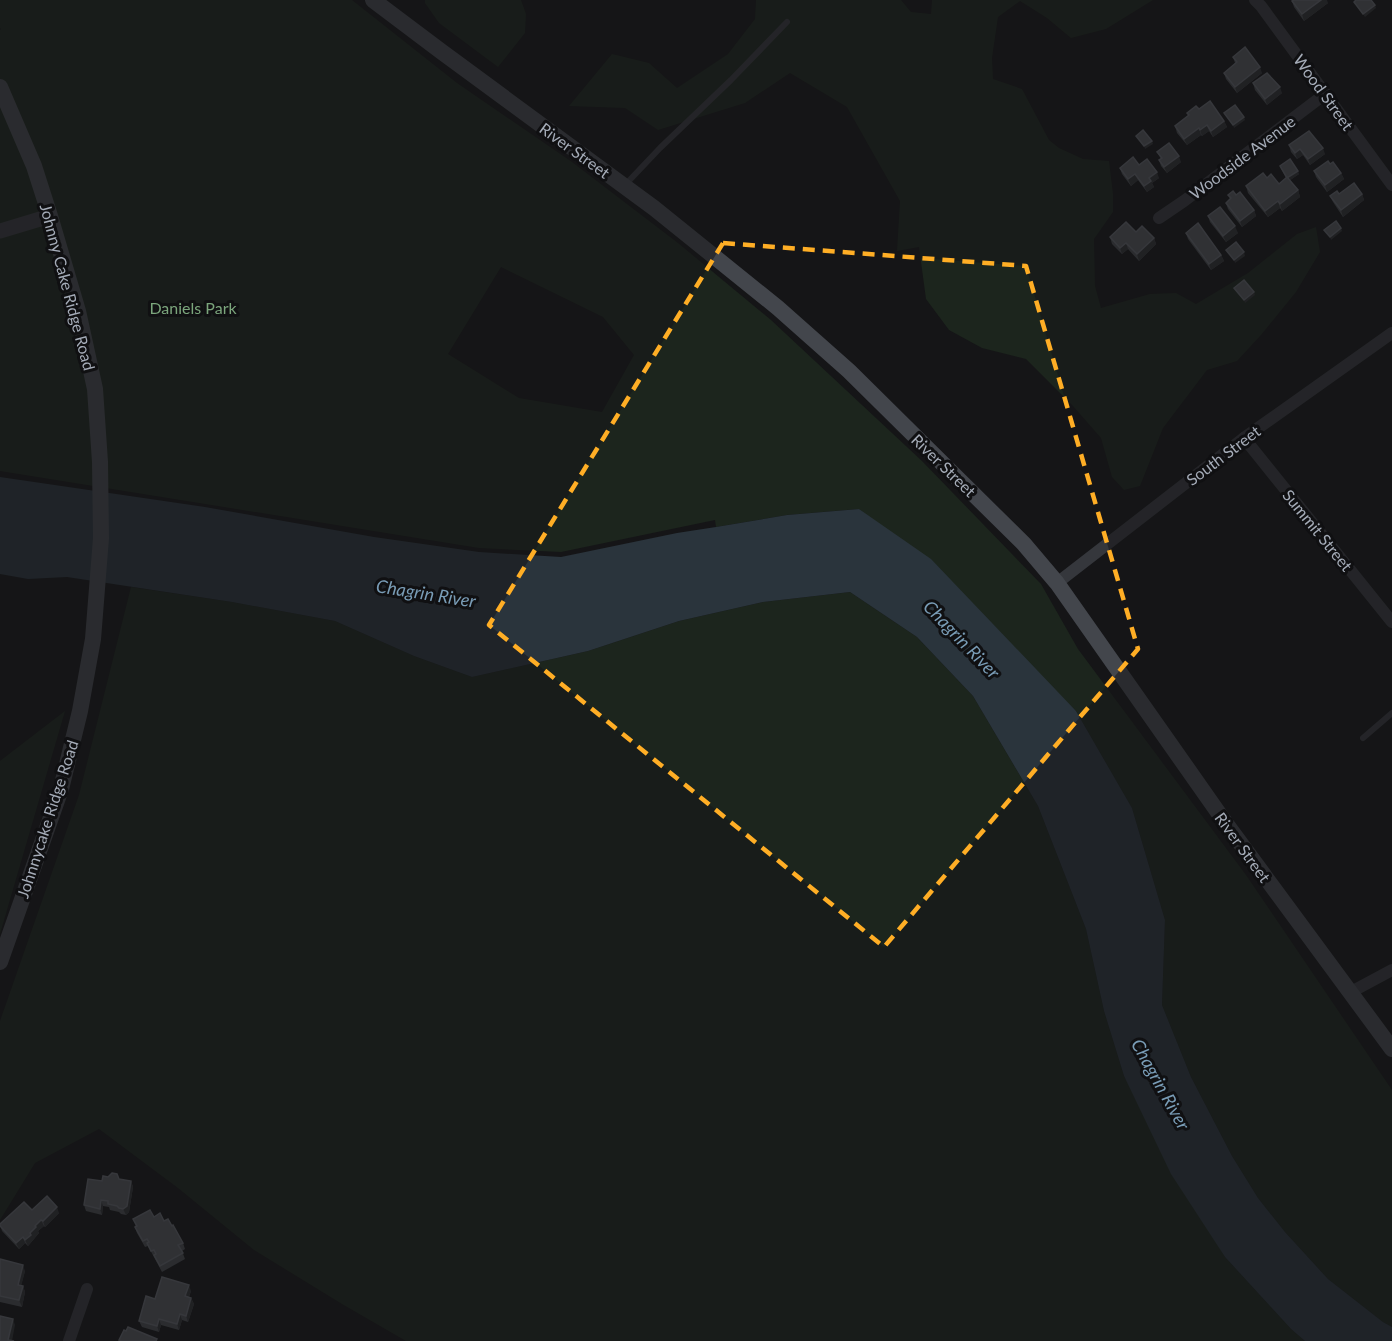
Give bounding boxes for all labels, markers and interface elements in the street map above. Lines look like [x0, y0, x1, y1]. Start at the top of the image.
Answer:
street label: Wood Street [1290, 50, 1358, 134]
street label: Woodside Avenue [1185, 111, 1299, 203]
street label: River Street [536, 118, 614, 182]
street label: Johnny Cake Ridge Road [37, 202, 99, 372]
park label: Daniels Park [149, 298, 237, 317]
street label: South Street [1182, 421, 1264, 489]
street label: River Street [908, 430, 980, 500]
street label: Summit Street [1279, 485, 1357, 575]
water label: Chagrin River [375, 574, 478, 612]
water label: Chagrin River [919, 595, 1005, 683]
street label: Johnnycake Ridge Road [12, 738, 82, 900]
street label: River Street [1211, 808, 1275, 886]
water label: Chagrin River [1127, 1035, 1195, 1134]

